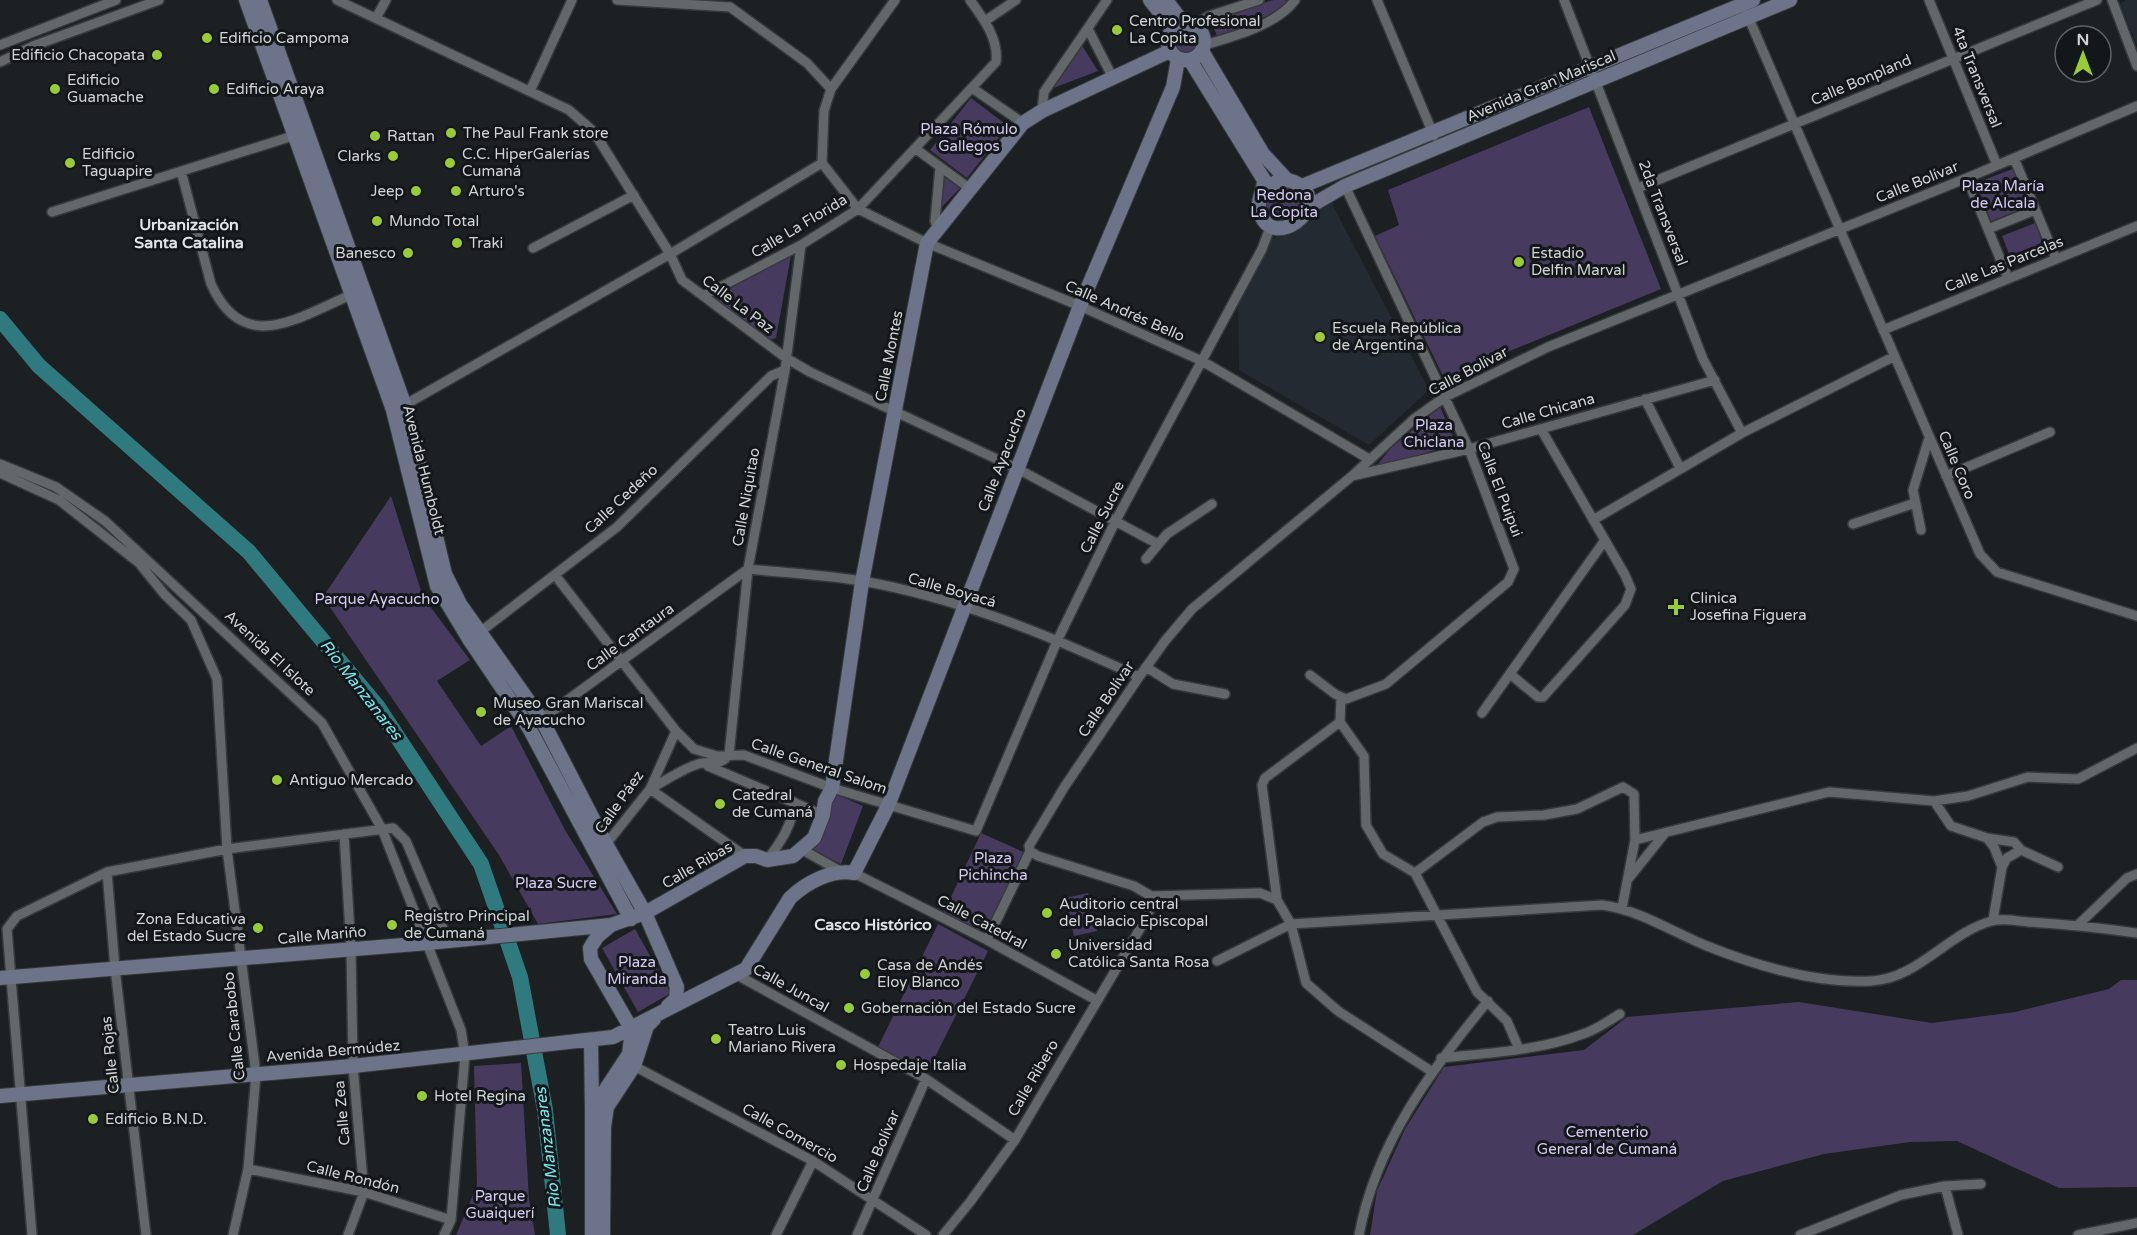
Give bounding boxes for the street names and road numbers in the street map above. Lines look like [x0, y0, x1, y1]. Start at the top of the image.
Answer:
street label: 4ta Transversal [1948, 24, 2006, 130]
street label: Avenida Gran Mariscal [1464, 46, 1618, 126]
street label: Calle Bonpland [1808, 51, 1914, 109]
street label: Calle Bolívar [1873, 157, 1961, 207]
street label: 2da Transversal [1635, 158, 1691, 268]
street label: Calle La Florida [748, 190, 850, 262]
street label: Calle Las Parcelas [1942, 232, 2066, 296]
street label: Calle La Paz [699, 271, 777, 337]
street label: Calle Andrés Bello [1062, 277, 1188, 345]
street label: Calle Montes [871, 309, 907, 403]
street label: Calle Bolívar [1425, 342, 1511, 400]
street label: Calle Chicana [1499, 389, 1597, 433]
street label: Avenida Humboldt [399, 403, 449, 537]
street label: Calle Ayacucho [974, 406, 1030, 514]
street label: Calle Coro [1935, 428, 1979, 502]
street label: Calle El Puipui [1473, 439, 1527, 539]
street label: Calle Niquitao [728, 446, 764, 548]
street label: Calle Cedeño [581, 460, 661, 538]
street label: Calle Sucre [1076, 478, 1128, 556]
street label: Calle Boyacá [906, 569, 998, 611]
street label: Calle Cantaura [583, 599, 677, 675]
street label: Avenida El Islote [221, 606, 319, 700]
street label: Calle Bolívar [1074, 657, 1138, 740]
street label: Calle General Salom [749, 734, 889, 798]
street label: Calle Páez [591, 767, 647, 837]
street label: Calle Ribas [659, 838, 735, 892]
street label: Calle Catedral [934, 891, 1030, 953]
street label: Calle Mariño [277, 922, 367, 948]
street label: Calle Juncal [750, 960, 832, 1016]
street label: Calle Carabobo [219, 971, 249, 1081]
street label: Calle Rojas [97, 1015, 123, 1095]
street label: Avenida Bermúdez [265, 1036, 401, 1066]
street label: Calle Ribero [1004, 1036, 1062, 1120]
street label: Calle Zea [330, 1080, 354, 1146]
street label: Calle Comercio [739, 1099, 841, 1167]
street label: Calle Bolívar [853, 1107, 904, 1195]
street label: Calle Rondón [305, 1157, 401, 1197]

